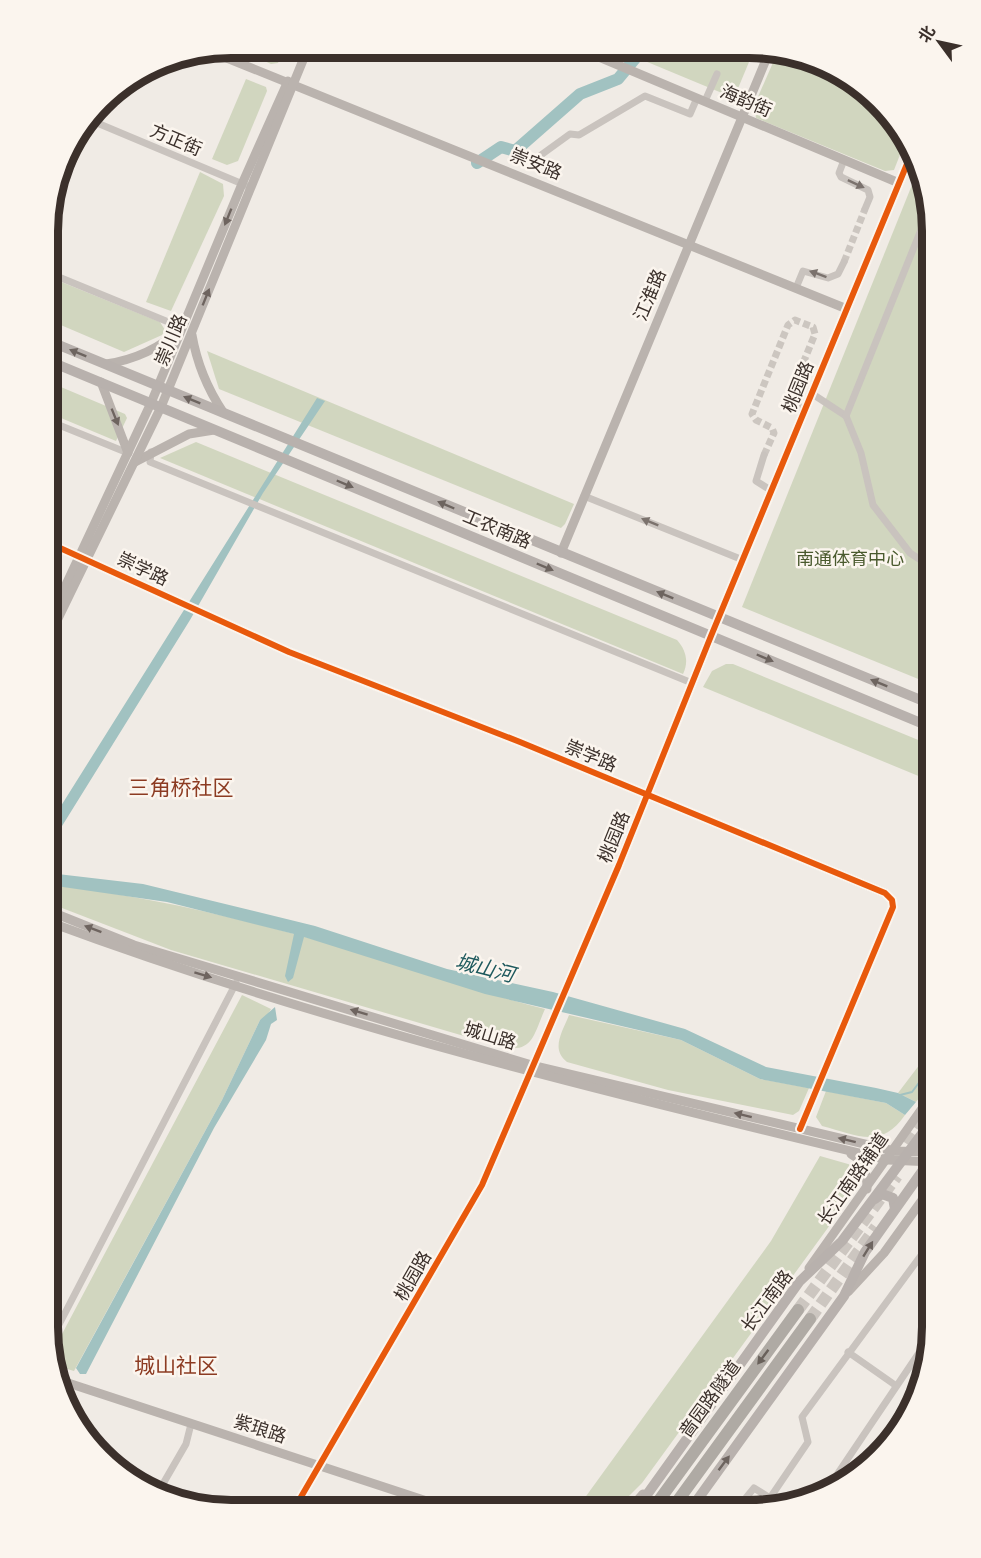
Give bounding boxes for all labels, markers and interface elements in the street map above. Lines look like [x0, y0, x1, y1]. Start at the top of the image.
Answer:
north arrow [909, 12, 969, 72]
text: 北 [915, 23, 938, 45]
street label: 海韵街 [717, 81, 775, 121]
street label: 方正街 [147, 120, 205, 160]
street label: 崇安路 [507, 145, 565, 183]
one-way arrow [847, 179, 864, 188]
one-way arrow [223, 209, 233, 227]
street label: 江淮路 [630, 266, 670, 324]
one-way arrow [809, 269, 827, 279]
one-way arrow [202, 288, 211, 306]
street label: 崇川路 [151, 311, 191, 369]
one-way arrow [68, 348, 86, 358]
street label: 桃园路 [779, 358, 817, 416]
one-way arrow [183, 395, 201, 404]
one-way arrow [110, 409, 120, 427]
one-way arrow [337, 479, 355, 489]
one-way arrow [436, 500, 454, 510]
street label: 工农南路 [460, 506, 534, 552]
one-way arrow [641, 517, 659, 526]
street label: 崇学路 [114, 549, 172, 589]
park label: 南通体育中心 [796, 549, 904, 569]
one-way arrow [536, 562, 554, 572]
one-way arrow [655, 590, 673, 600]
one-way arrow [756, 654, 774, 663]
one-way arrow [869, 678, 887, 688]
street label: 崇学路 [562, 736, 620, 776]
district label: 三角桥社区 [129, 777, 234, 799]
street label: 桃园路 [595, 808, 633, 866]
one-way arrow [84, 923, 102, 933]
water label: 城山河 [453, 951, 520, 987]
one-way arrow [194, 971, 212, 980]
one-way arrow [350, 1007, 368, 1016]
street label: 城山路 [461, 1019, 519, 1053]
one-way arrow [734, 1110, 753, 1120]
street label: 长江南路辅道 [814, 1129, 892, 1229]
one-way arrow [838, 1134, 856, 1144]
one-way arrow [862, 1241, 873, 1257]
street label: 桃园路 [391, 1248, 435, 1304]
street label: 长江南路 [737, 1266, 797, 1336]
one-way arrow [757, 1349, 769, 1365]
district label: 城山社区 [134, 1355, 218, 1377]
street label: 啬园路隧道 [675, 1357, 745, 1441]
street label: 紫琅路 [231, 1411, 289, 1447]
one-way arrow [718, 1455, 730, 1471]

